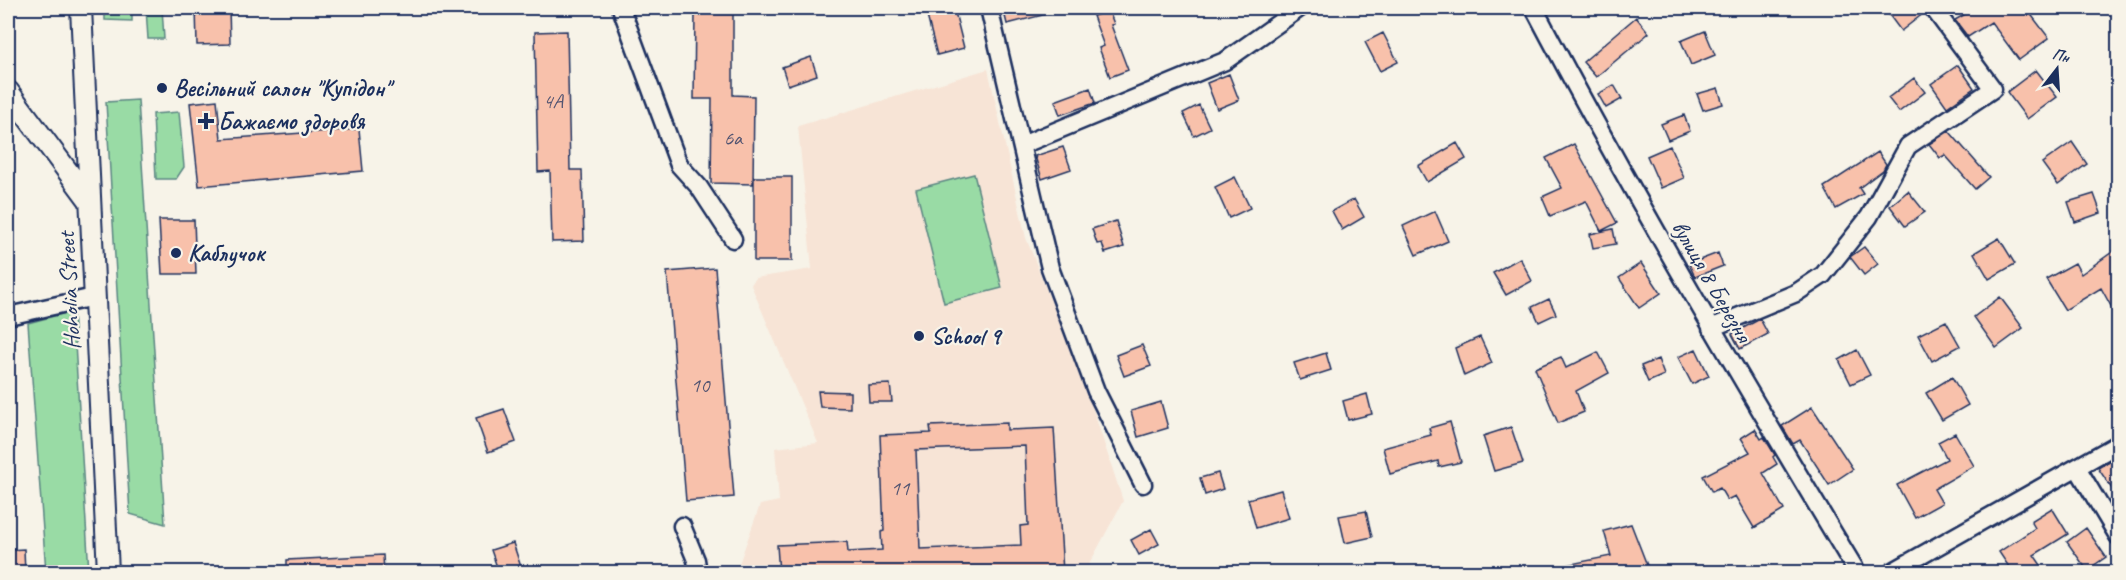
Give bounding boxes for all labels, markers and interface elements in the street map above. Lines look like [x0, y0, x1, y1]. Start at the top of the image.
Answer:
north arrow [2027, 39, 2087, 99]
text: Пн [2050, 44, 2073, 68]
place label: Весільний салон "Купідон" [174, 73, 395, 103]
marker: Весільний салон "Купідон" [155, 81, 169, 95]
house number: 4А [543, 88, 564, 114]
place label: Бажаємо здоровя [218, 106, 365, 137]
marker: Бажаємо здоровя [199, 114, 213, 128]
house number: 6а [724, 125, 744, 151]
street label: вулиця 8 Березня [1665, 215, 1760, 349]
street label: Hoholia Street [51, 229, 87, 351]
place label: Каблучок [188, 238, 267, 268]
marker: Каблучок [169, 246, 183, 260]
place label: School 9 [931, 321, 1003, 351]
marker: School 9 [912, 329, 926, 343]
house number: 10 [691, 372, 711, 398]
house number: 11 [891, 475, 911, 501]

